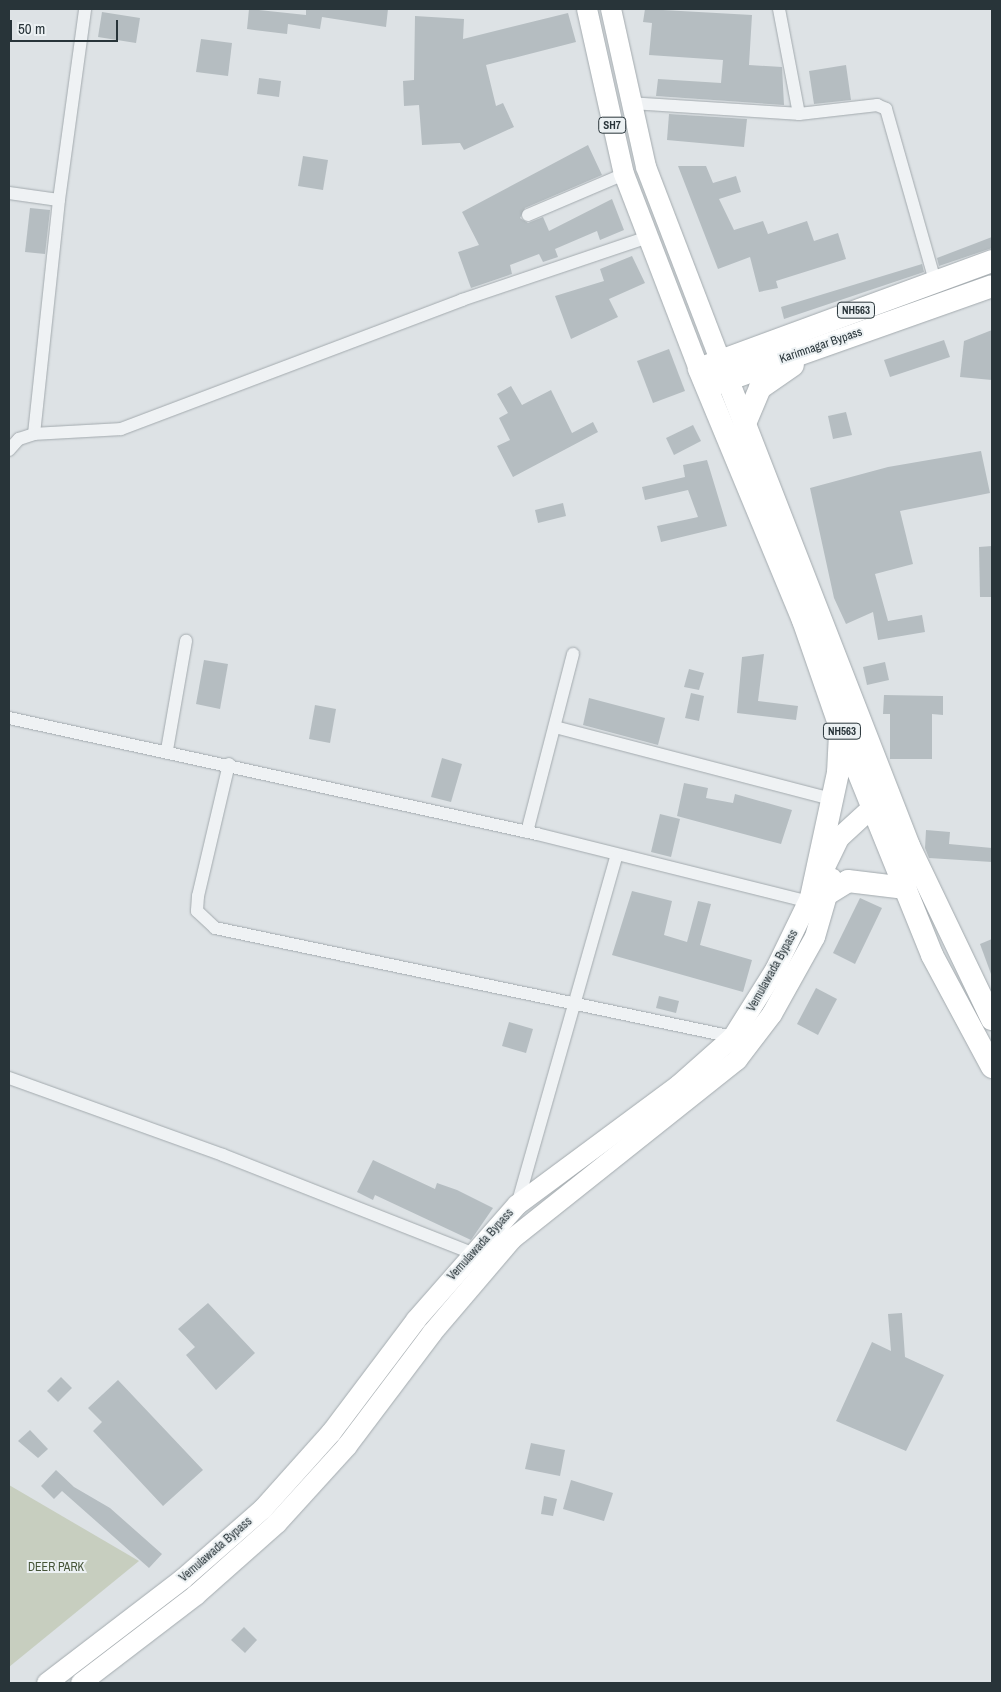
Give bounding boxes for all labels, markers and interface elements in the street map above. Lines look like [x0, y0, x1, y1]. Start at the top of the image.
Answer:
scale bar [12, 10, 120, 42]
text: 50 m [18, 18, 45, 39]
road number: SH7 [597, 116, 627, 134]
road number: NH563 [836, 302, 876, 318]
street label: Karimnagar Bypass [778, 325, 864, 367]
road number: NH563 [822, 722, 862, 739]
street label: Vemulawada Bypass [745, 928, 801, 1014]
street label: Vemulawada Bypass [445, 1206, 517, 1284]
street label: Vemulawada Bypass [177, 1515, 255, 1585]
park label: DEER PARK [28, 1561, 84, 1575]

